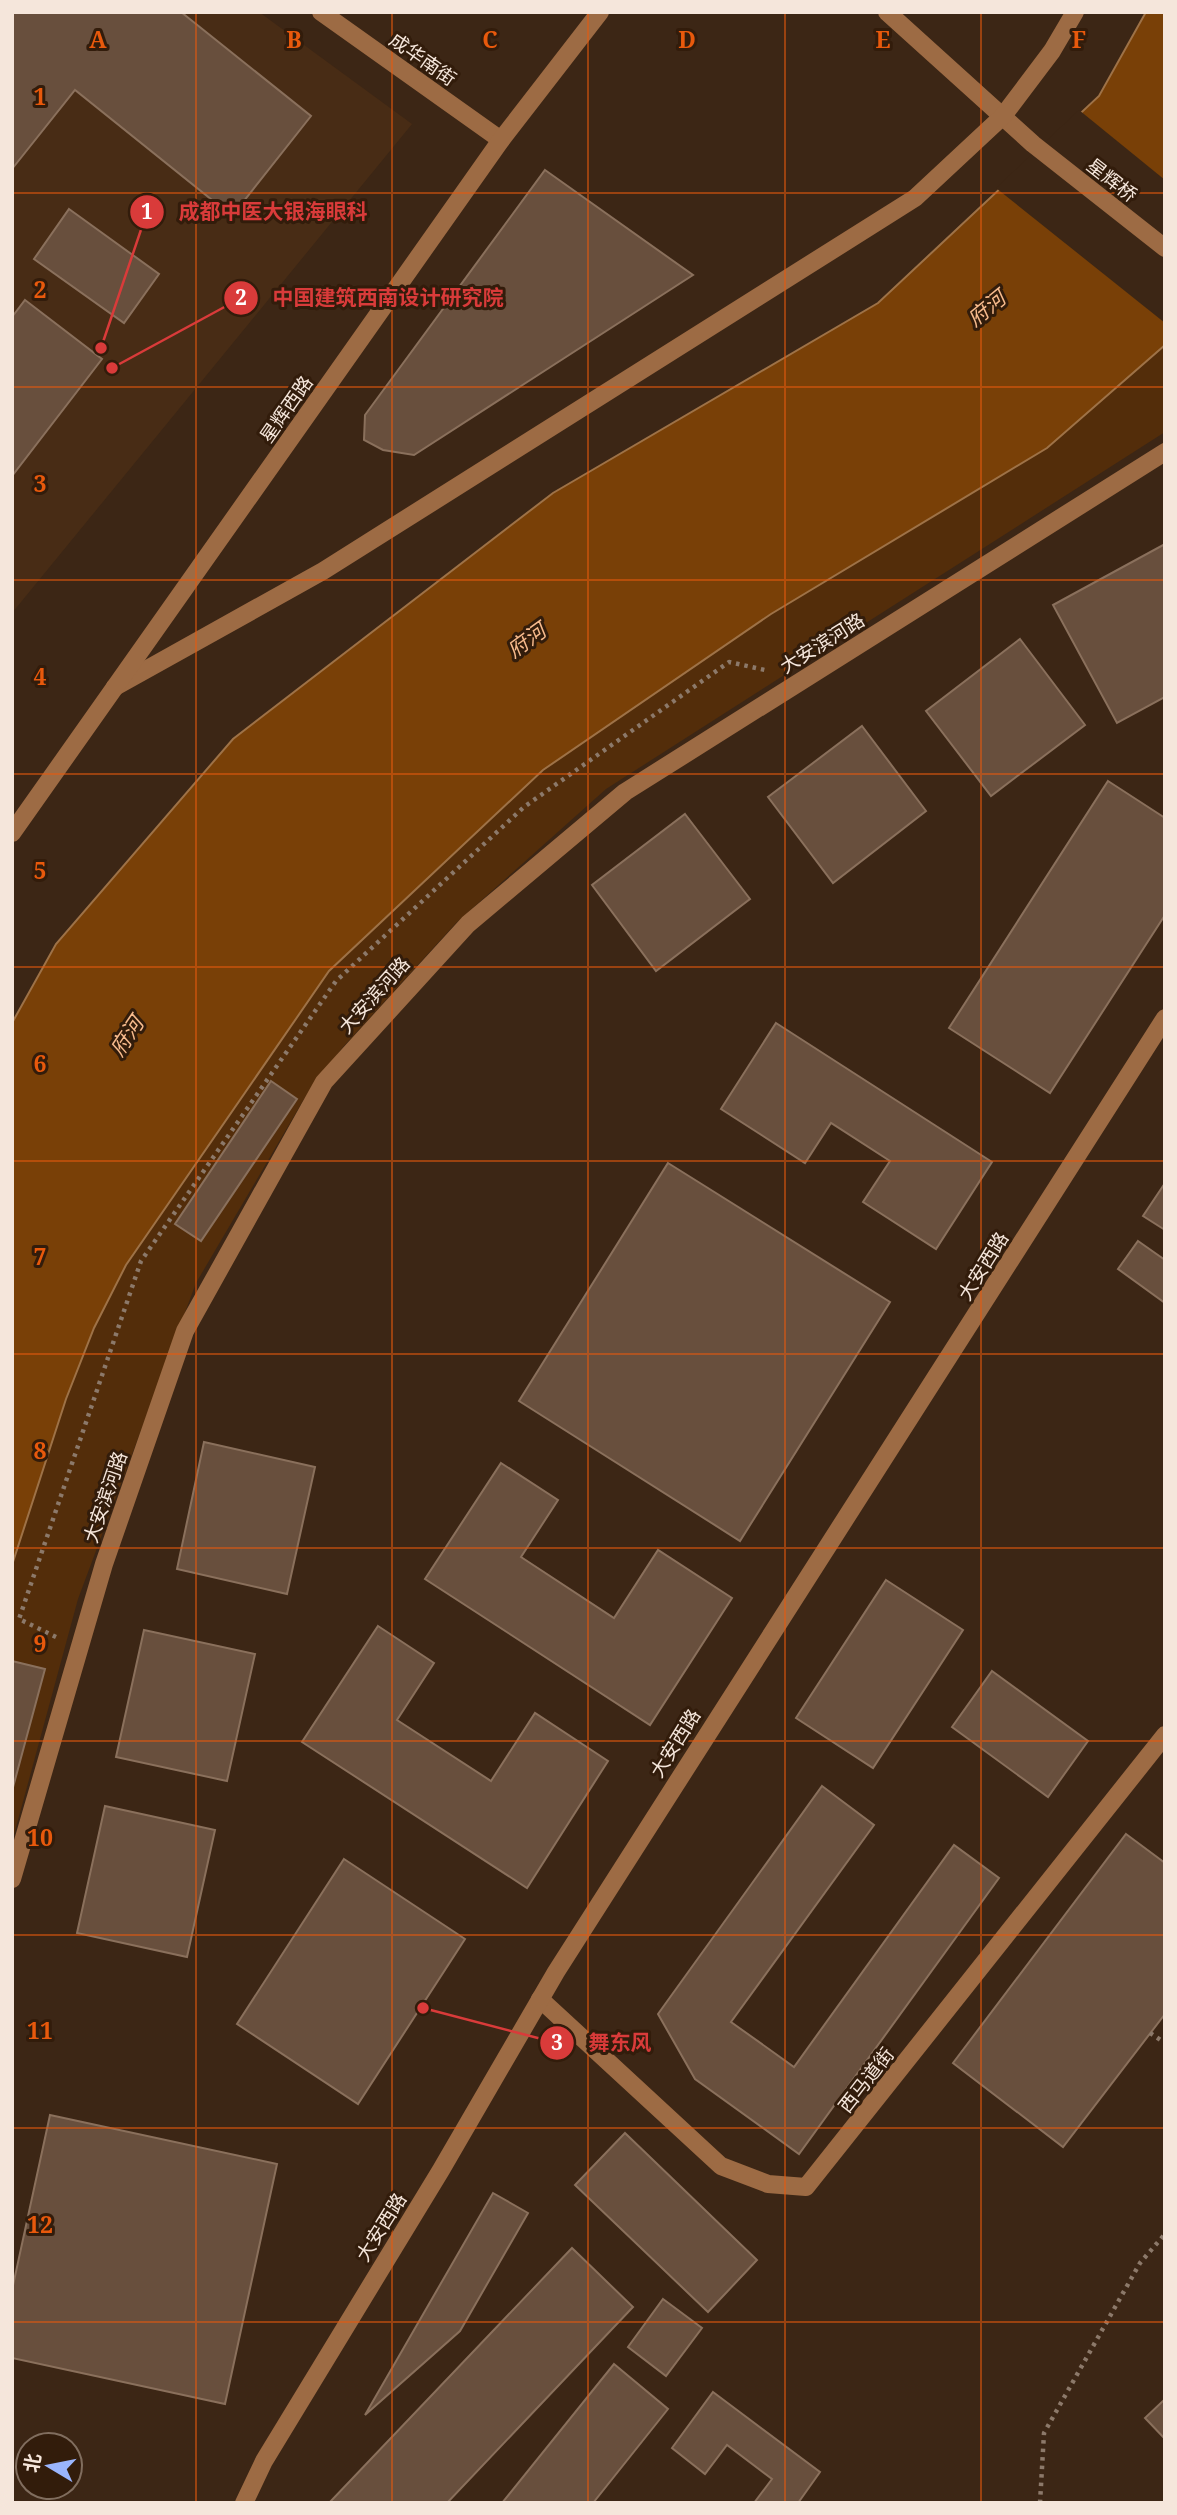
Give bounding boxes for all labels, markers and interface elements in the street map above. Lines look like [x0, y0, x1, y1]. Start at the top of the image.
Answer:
text: A [89, 23, 107, 55]
text: B [286, 23, 302, 55]
text: C [482, 23, 498, 55]
text: D [678, 23, 696, 55]
text: E [875, 23, 891, 55]
text: F [1072, 23, 1086, 55]
street label: 成华南街 [384, 27, 462, 91]
text: 1 [34, 80, 47, 112]
street label: 星辉桥 [1082, 152, 1142, 208]
callout: 成都中医大银海眼科 [130, 191, 382, 233]
text: 1 [141, 197, 153, 225]
text: 成都中医大银海眼科 [179, 197, 368, 225]
text: 2 [34, 273, 47, 305]
callout: 中国建筑西南设计研究院 [224, 277, 518, 319]
water label: 府河 [961, 281, 1014, 332]
text: 2 [235, 283, 247, 311]
text: 中国建筑西南设计研究院 [273, 283, 504, 311]
street label: 星辉西路 [254, 370, 318, 448]
text: 3 [34, 467, 47, 499]
street label: 大安滨河路 [775, 607, 869, 679]
water label: 府河 [501, 614, 554, 664]
text: 4 [34, 660, 47, 692]
text: 5 [34, 854, 47, 886]
street label: 大安滨河路 [333, 951, 415, 1039]
water label: 府河 [103, 1007, 152, 1061]
text: 6 [34, 1047, 47, 1079]
street label: 大安西路 [952, 1227, 1014, 1305]
text: 7 [34, 1240, 47, 1272]
text: 8 [34, 1434, 47, 1466]
street label: 大安滨河路 [77, 1448, 133, 1546]
text: 9 [34, 1627, 47, 1659]
street label: 大安西路 [644, 1704, 706, 1782]
text: 10 [27, 1821, 53, 1853]
text: 11 [27, 2014, 53, 2046]
callout: 舞东风 [540, 2022, 666, 2064]
text: 3 [551, 2028, 563, 2056]
text: 舞东风 [589, 2028, 652, 2056]
street label: 西马道街 [832, 2042, 900, 2118]
street label: 大安西路 [350, 2188, 412, 2266]
text: 12 [27, 2208, 53, 2240]
north arrow [14, 2431, 84, 2501]
text: 北 [18, 2451, 47, 2475]

